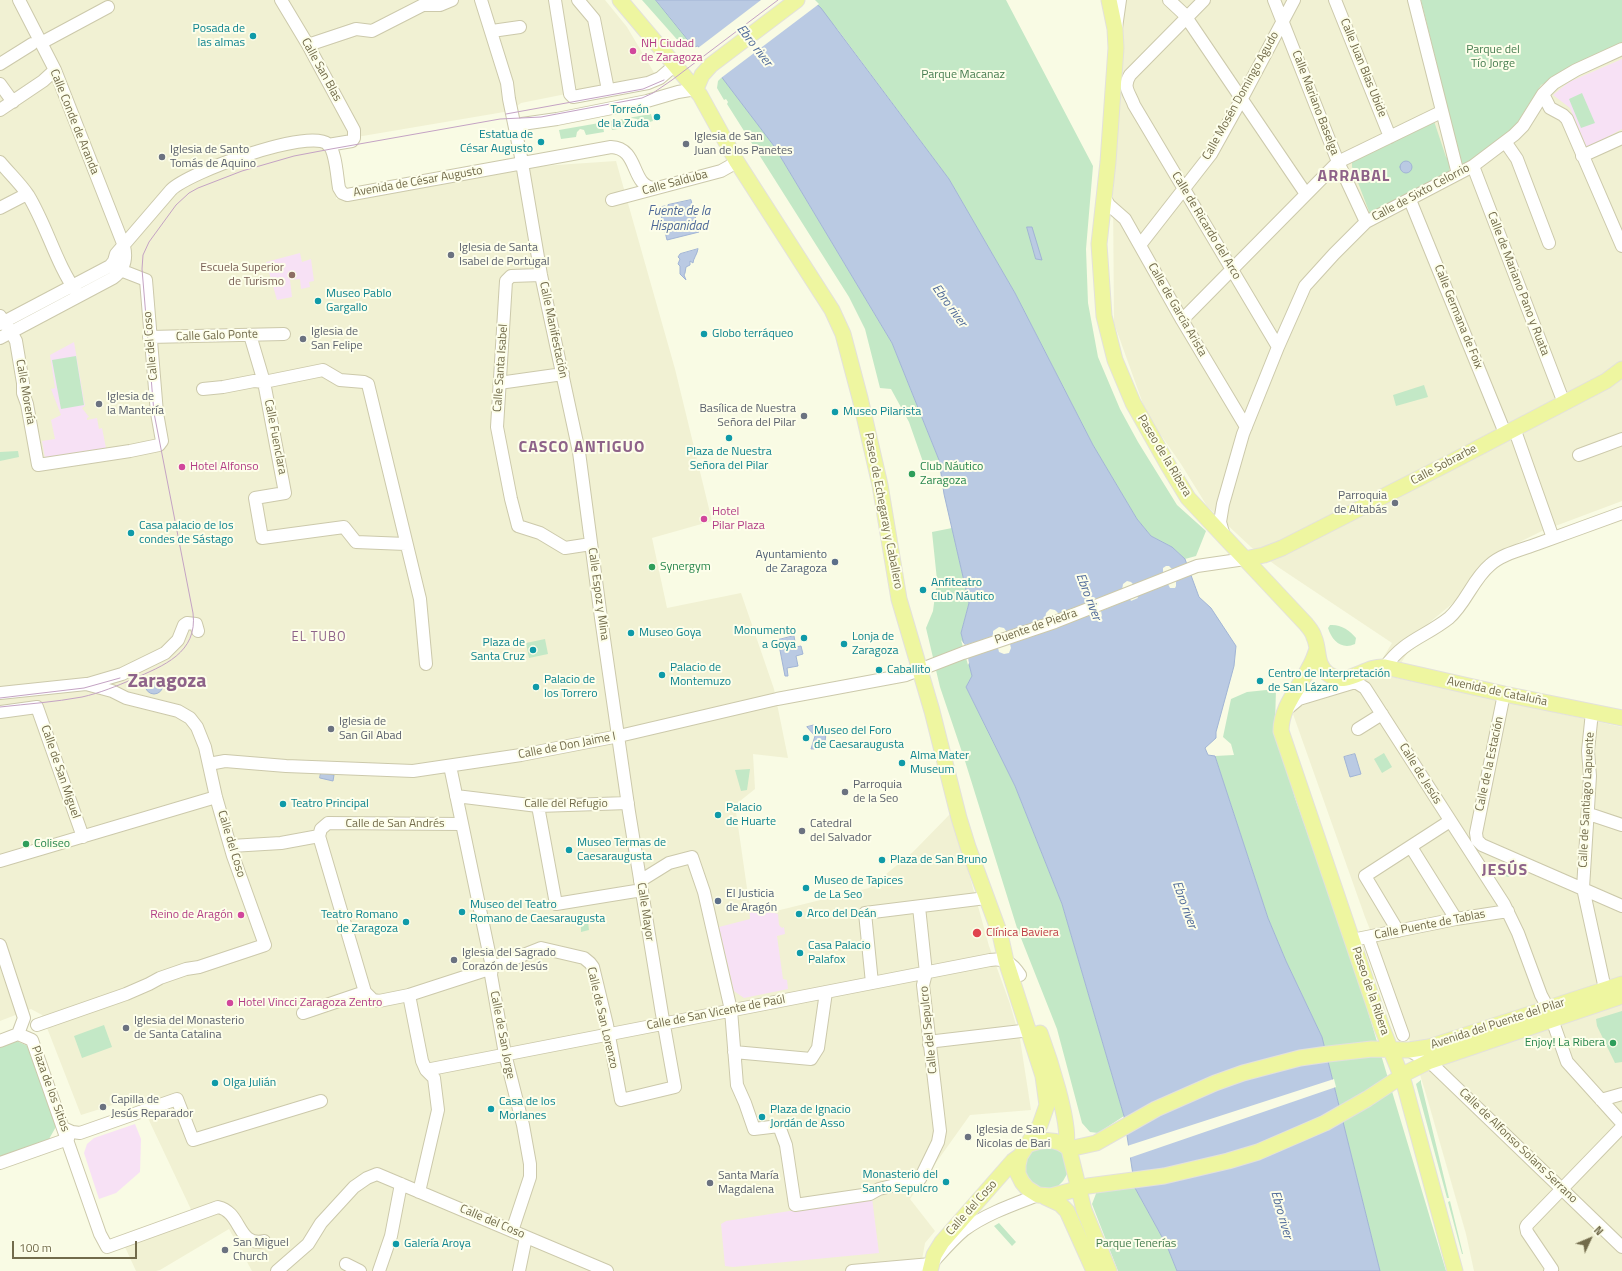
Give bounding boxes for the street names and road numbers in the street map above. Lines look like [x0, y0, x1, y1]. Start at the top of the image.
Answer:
street label: Calle Juan Blas Ubide [1337, 17, 1389, 119]
street label: Calle Mosén Domingo Agudo [1200, 29, 1282, 163]
street label: Calle San Blas [298, 36, 344, 104]
street label: Calle Mariano Baselga [1288, 49, 1342, 157]
street label: Calle Conde de Aranda [46, 67, 102, 177]
street label: Calle de Sixto Celorrio [1370, 161, 1472, 225]
street label: Avenida de César Augusto [352, 164, 484, 200]
street label: Calle Salduba [641, 167, 709, 199]
street label: Calle de Ricardo del Arco [1168, 170, 1244, 282]
street label: Calle de Mariano Pano y Ruata [1484, 210, 1552, 358]
street label: Calle de García Arista [1144, 261, 1210, 359]
street label: Calle Germana de Foix [1431, 263, 1485, 371]
street label: Calle Manifestación [536, 280, 570, 380]
street label: Calle del Coso [141, 311, 161, 381]
street label: Calle Santa Isabel [491, 323, 511, 413]
street label: Calle Galo Ponte [176, 327, 258, 345]
street label: Calle Morería [12, 358, 38, 426]
street label: Calle Fuenclara [261, 398, 289, 476]
street label: Paseo de la Ribera [1134, 413, 1194, 499]
street label: Paseo de Echegaray y Caballero [861, 432, 905, 590]
street label: Calle Sobrarbe [1409, 442, 1479, 488]
street label: Calle Espoz y Mina [584, 547, 612, 641]
street label: Puente de Piedra [993, 606, 1079, 648]
street label: Avenida de Cataluña [1446, 674, 1548, 710]
street label: Calle de la Estación [1473, 715, 1507, 813]
street label: Calle de San Miguel [37, 724, 83, 820]
street label: Calle de Don Jaime I [517, 730, 617, 762]
street label: Calle de Santiago Lapuente [1576, 732, 1598, 868]
street label: Calle de Jesús [1396, 741, 1444, 807]
street label: Calle del Refugio [524, 797, 608, 811]
street label: Calle del Coso [214, 809, 248, 879]
street label: Calle de San Andrés [345, 817, 445, 831]
street label: Calle Mayor [633, 882, 657, 942]
street label: Calle Puente de Tablas [1373, 907, 1487, 943]
street label: Paseo de la Ribera [1348, 945, 1392, 1037]
street label: Calle de San Lorenzo [583, 966, 621, 1070]
street label: Calle del Sepulcro [917, 985, 941, 1075]
street label: Calle de San Jorge [486, 990, 518, 1080]
street label: Calle de San Vicente de Paúl [645, 992, 787, 1034]
street label: Avenida del Puente del Pilar [1429, 996, 1567, 1052]
street label: Plaza de los Sitios [28, 1044, 72, 1134]
street label: Calle de Alfonso Solans Serrano [1456, 1086, 1580, 1206]
street label: Calle del Coso [943, 1177, 1001, 1239]
street label: Calle del Coso [457, 1202, 527, 1242]

